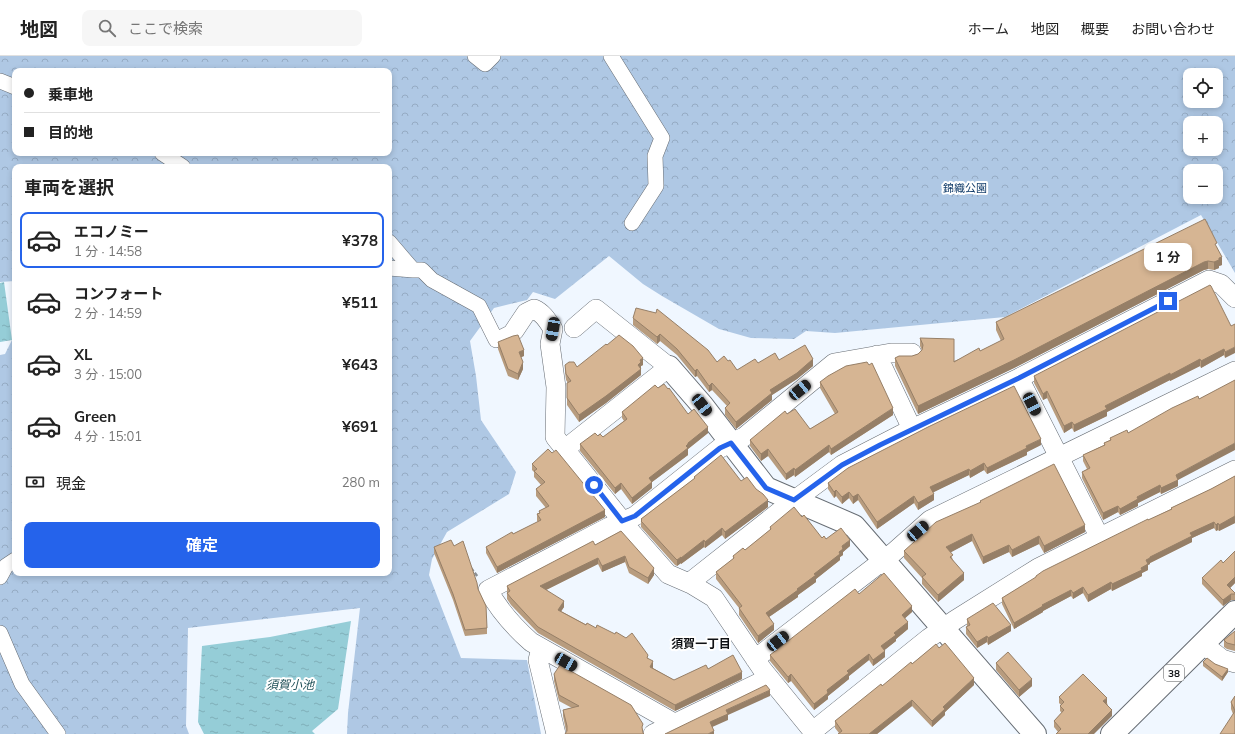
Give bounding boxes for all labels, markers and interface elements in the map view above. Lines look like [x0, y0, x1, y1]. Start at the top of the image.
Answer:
search box [82, 10, 362, 46]
text: 地図 [20, 17, 58, 41]
icon: search [96, 17, 118, 39]
text: ここで検索 [128, 19, 203, 38]
text: ホーム [967, 20, 1009, 38]
text: 地図 [1031, 20, 1059, 38]
text: 概要 [1081, 20, 1109, 38]
text: お問い合わせ [1131, 20, 1215, 38]
map controls [1183, 68, 1223, 204]
button: locate [1183, 68, 1223, 108]
text: 乗車地 [48, 85, 93, 104]
button: + [1183, 116, 1223, 156]
text: 目的地 [48, 123, 93, 142]
button: − [1183, 164, 1223, 204]
text: 車両を選択 [24, 176, 114, 199]
park label: 錦織公園 [943, 181, 987, 195]
icon: car [26, 222, 62, 258]
text: エコノミー [74, 222, 149, 241]
text: ¥378 [342, 231, 378, 250]
text: 1 分 · 14:58 [74, 243, 142, 259]
callout: 1 分 [1144, 243, 1192, 271]
text: 1 分 [1156, 249, 1180, 265]
icon: car [26, 284, 62, 320]
text: コンフォート [74, 284, 164, 303]
route end [1159, 292, 1177, 310]
text: ¥511 [342, 293, 378, 312]
text: 2 分 · 14:59 [74, 305, 142, 321]
car [545, 316, 561, 342]
text: XL [74, 345, 92, 364]
icon: car [26, 346, 62, 382]
text: ¥643 [342, 355, 378, 374]
text: 3 分 · 15:00 [74, 366, 142, 382]
car [787, 378, 813, 402]
car [1021, 391, 1043, 417]
car [690, 392, 714, 418]
text: Green [74, 407, 116, 426]
icon: car [26, 408, 62, 444]
text: ¥691 [342, 417, 378, 436]
text: 4 分 · 15:01 [74, 428, 142, 444]
icon: cash [24, 471, 46, 493]
text: 現金 [56, 474, 86, 493]
text: 280 m [342, 474, 380, 490]
route start [585, 476, 603, 494]
car [905, 519, 931, 543]
button: 確定 [24, 522, 380, 568]
car [765, 629, 791, 653]
district label: 須賀一丁目 [671, 636, 731, 651]
car [553, 651, 579, 673]
road number: 38 [1164, 665, 1184, 681]
water label: 須賀小池 [266, 677, 315, 692]

